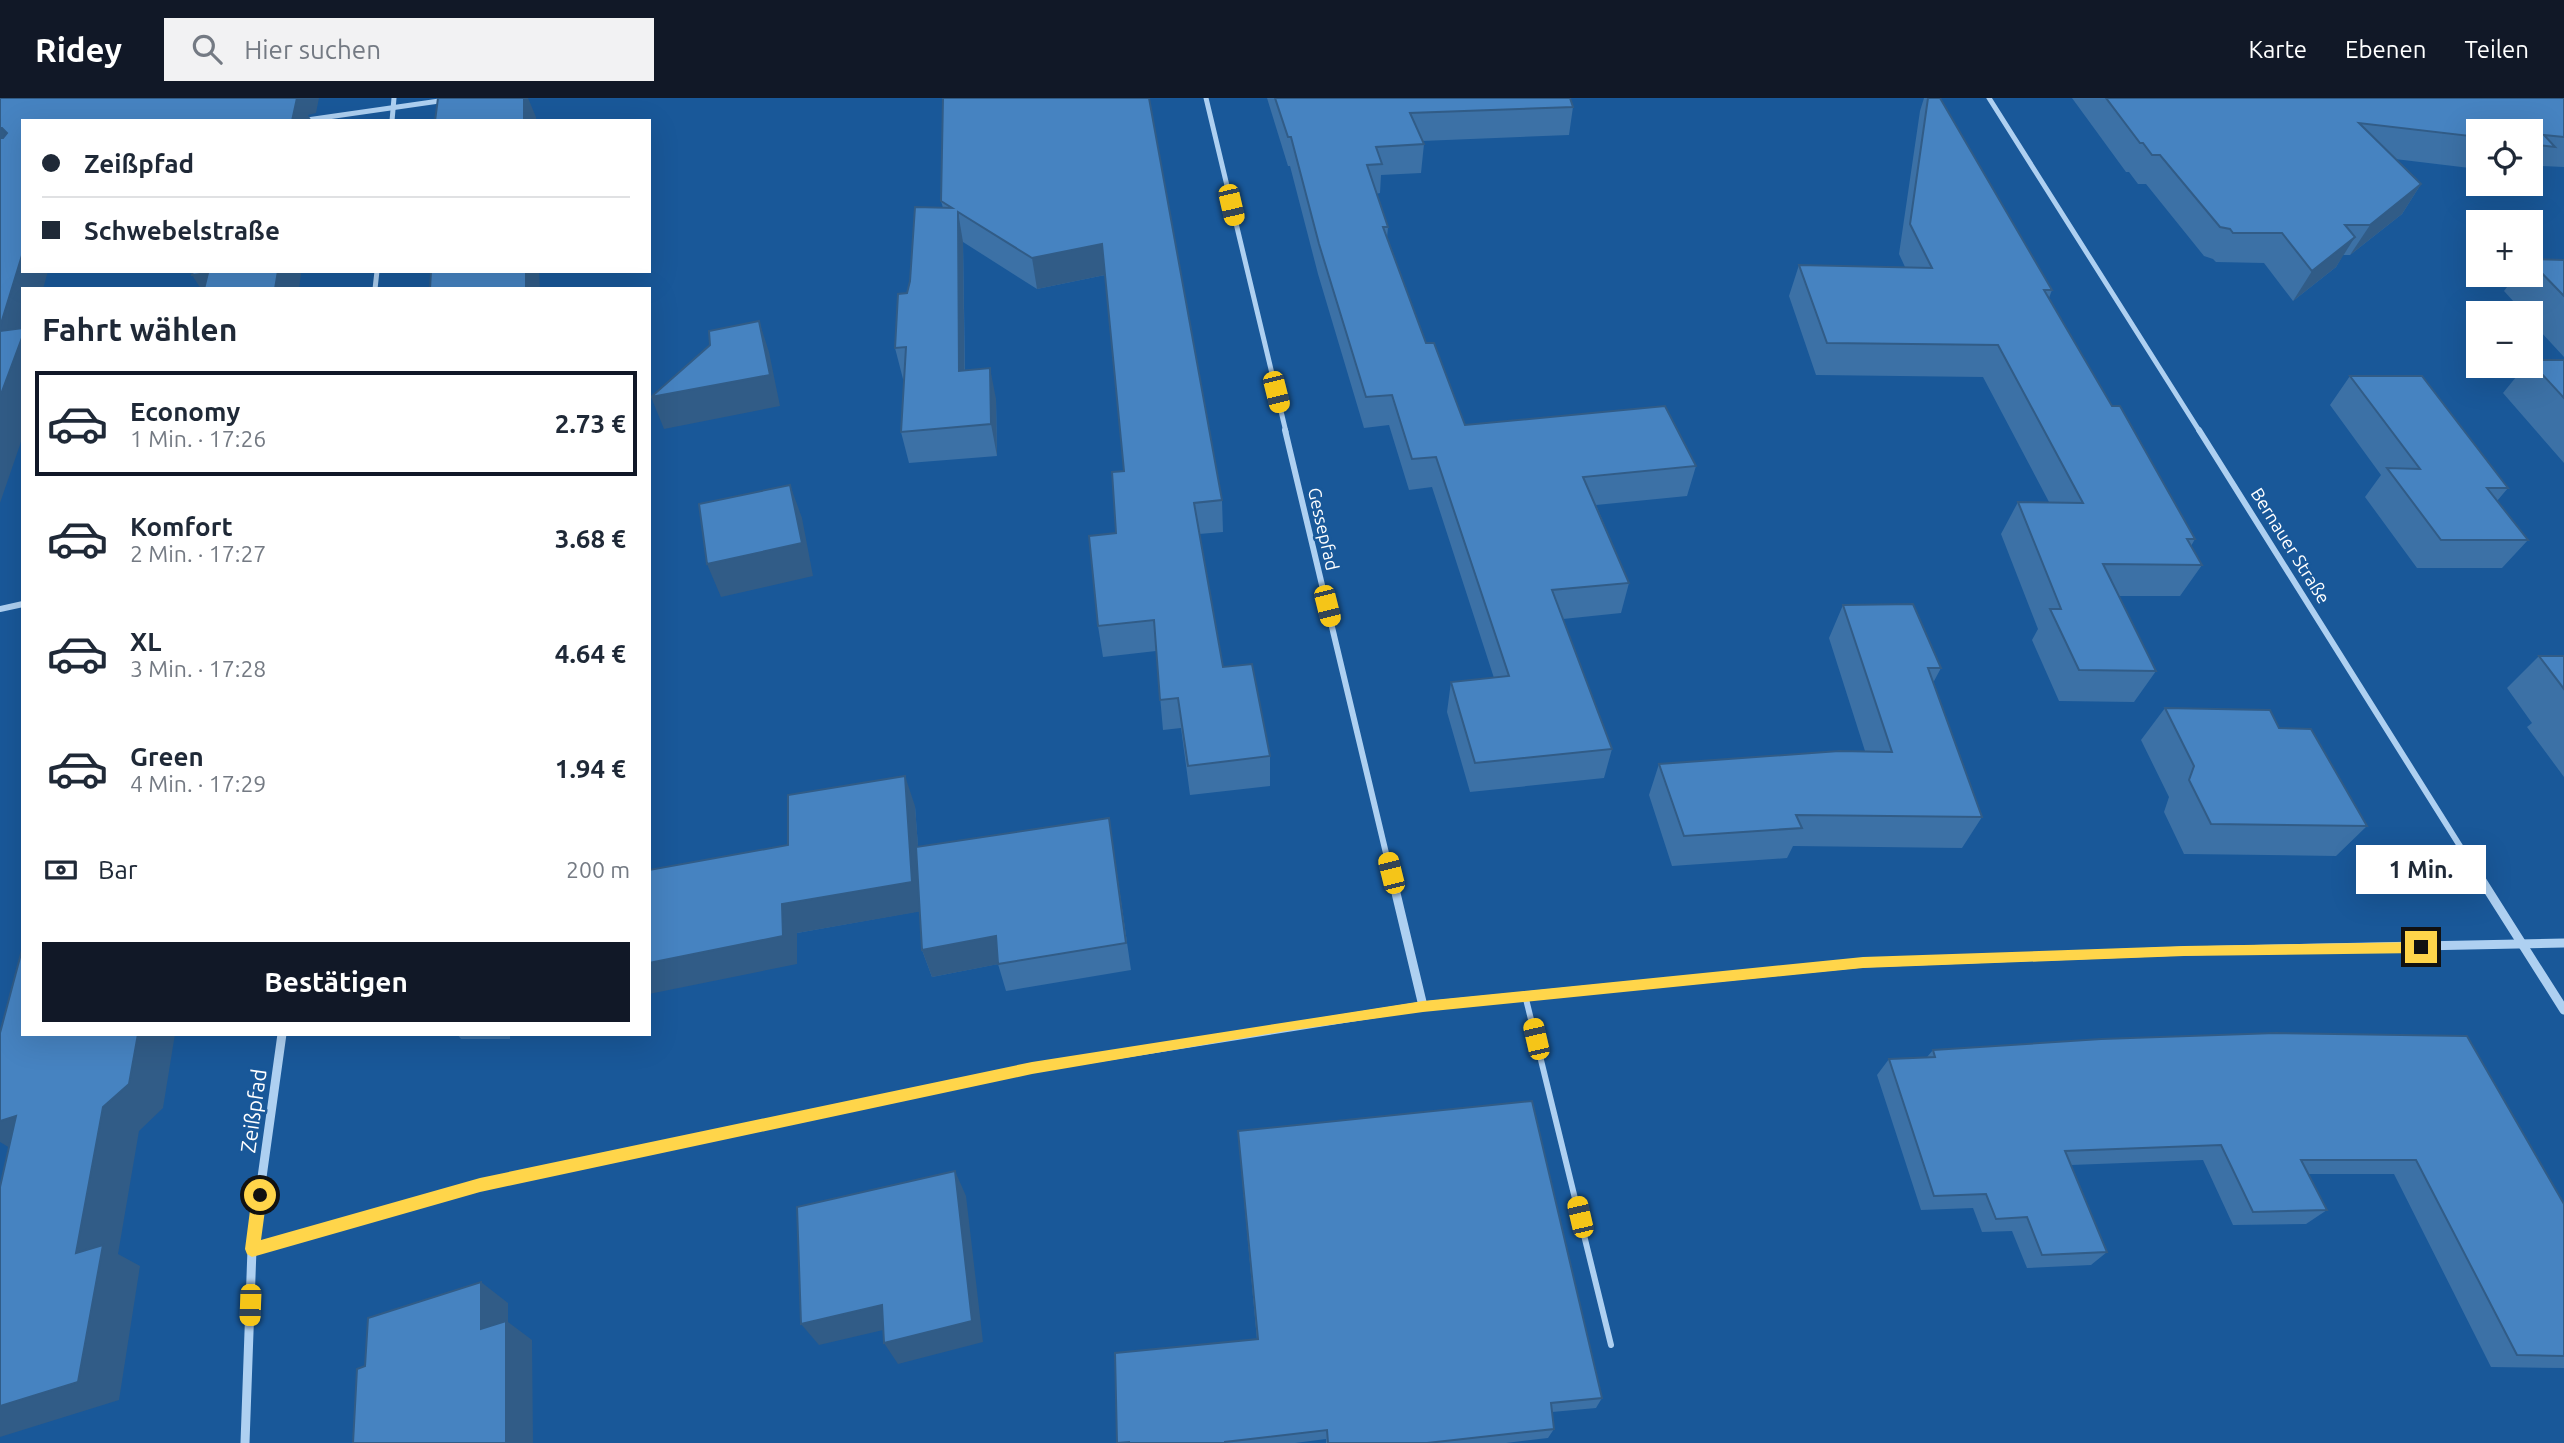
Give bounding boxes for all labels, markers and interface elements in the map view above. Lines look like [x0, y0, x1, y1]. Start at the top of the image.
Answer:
search box [164, 18, 654, 81]
icon: search [188, 30, 226, 68]
text: Ridey [35, 31, 122, 68]
text: Hier suchen [244, 35, 381, 64]
text: Karte [2248, 36, 2307, 63]
text: Ebenen [2345, 36, 2426, 63]
text: Teilen [2464, 36, 2529, 63]
map controls [2466, 119, 2543, 378]
button: locate [2466, 119, 2543, 196]
text: Zeißpfad [84, 149, 194, 178]
car [1217, 182, 1246, 228]
button: + [2466, 210, 2543, 287]
text: Schwebelstraße [84, 216, 280, 245]
button: − [2466, 301, 2543, 378]
text: Fahrt wählen [42, 311, 237, 347]
car [1261, 369, 1292, 415]
icon: car [46, 392, 109, 455]
text: Economy [130, 397, 240, 426]
text: 2.73 € [555, 409, 626, 438]
text: 1 Min. · 17:26 [130, 426, 266, 451]
street label: Bernauer Straße [2247, 484, 2334, 607]
street label: Gessepfad [1305, 485, 1343, 572]
icon: car [46, 507, 109, 570]
text: Komfort [130, 512, 233, 541]
text: 3.68 € [555, 524, 626, 553]
text: 2 Min. · 17:27 [130, 541, 266, 566]
car [1312, 583, 1343, 629]
icon: car [46, 622, 109, 685]
text: XL [130, 627, 161, 656]
text: 4.64 € [555, 639, 626, 668]
text: 3 Min. · 17:28 [130, 656, 266, 681]
icon: car [46, 737, 109, 800]
text: Green [130, 742, 204, 771]
text: 1.94 € [555, 754, 626, 783]
text: 4 Min. · 17:29 [130, 771, 266, 796]
callout: 1 Min. [2356, 846, 2486, 894]
car [1376, 850, 1407, 896]
icon: cash [42, 851, 80, 889]
text: Bar [98, 855, 138, 884]
text: 200 m [566, 857, 630, 882]
text: 1 Min. [2389, 857, 2453, 882]
route end [2405, 931, 2437, 963]
button: Bestätigen [42, 942, 630, 1022]
car [1522, 1016, 1551, 1062]
street label: Zeißpfad [235, 1067, 271, 1154]
route start [244, 1179, 276, 1211]
car [1566, 1194, 1595, 1240]
car [239, 1284, 262, 1326]

